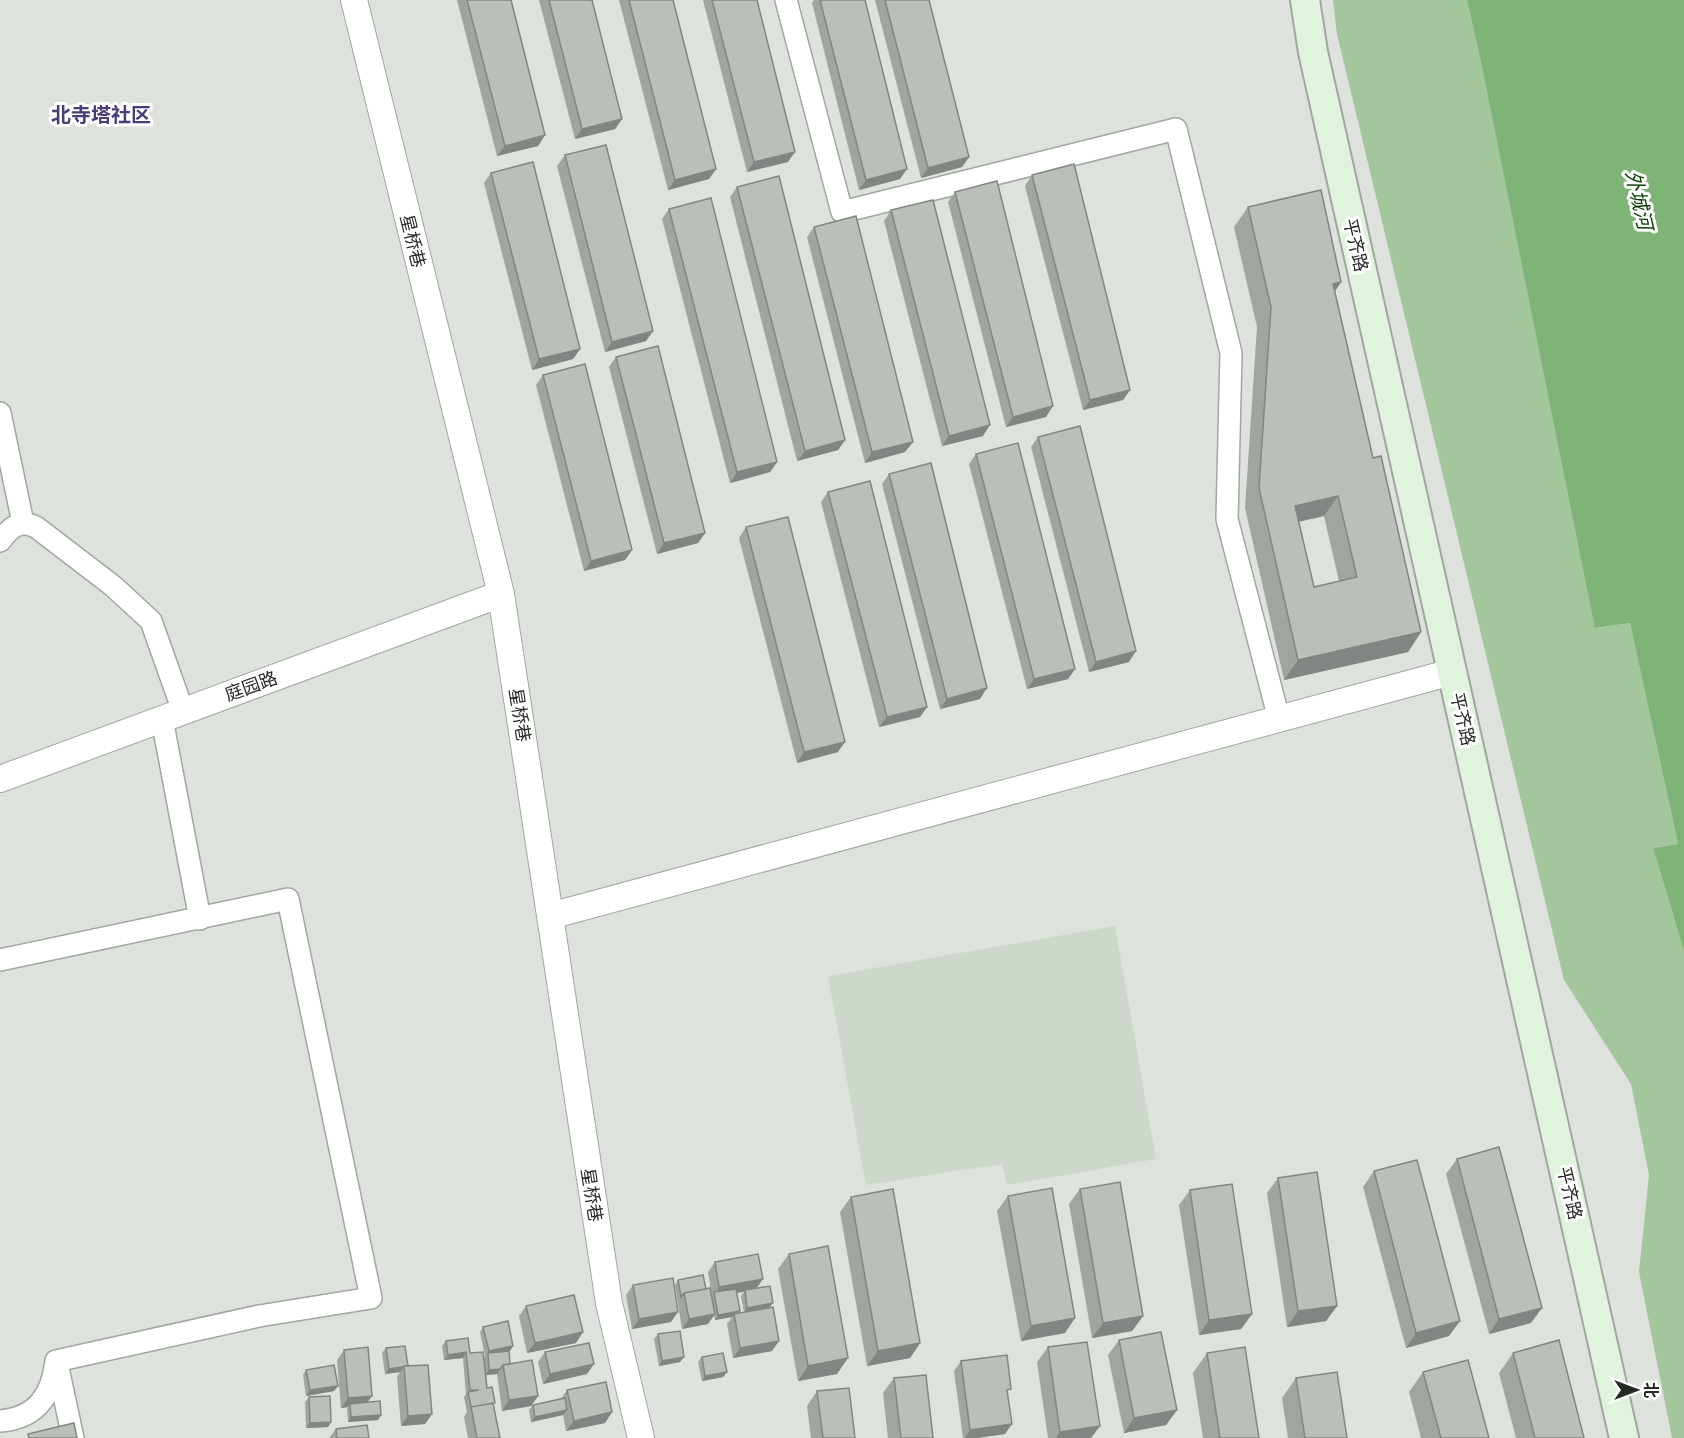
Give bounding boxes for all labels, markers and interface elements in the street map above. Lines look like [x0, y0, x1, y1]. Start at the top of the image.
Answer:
district label: 北寺塔社区 [51, 102, 151, 128]
water label: 外城河 [1620, 168, 1659, 236]
street label: 星桥巷 [395, 212, 431, 270]
street label: 平齐路 [1339, 216, 1373, 274]
street label: 庭园路 [222, 666, 280, 706]
street label: 星桥巷 [504, 687, 536, 743]
street label: 平齐路 [1446, 690, 1480, 748]
street label: 平齐路 [1553, 1164, 1587, 1222]
street label: 星桥巷 [576, 1167, 608, 1223]
north arrow [1606, 1360, 1666, 1420]
text: 北 [1641, 1382, 1661, 1398]

